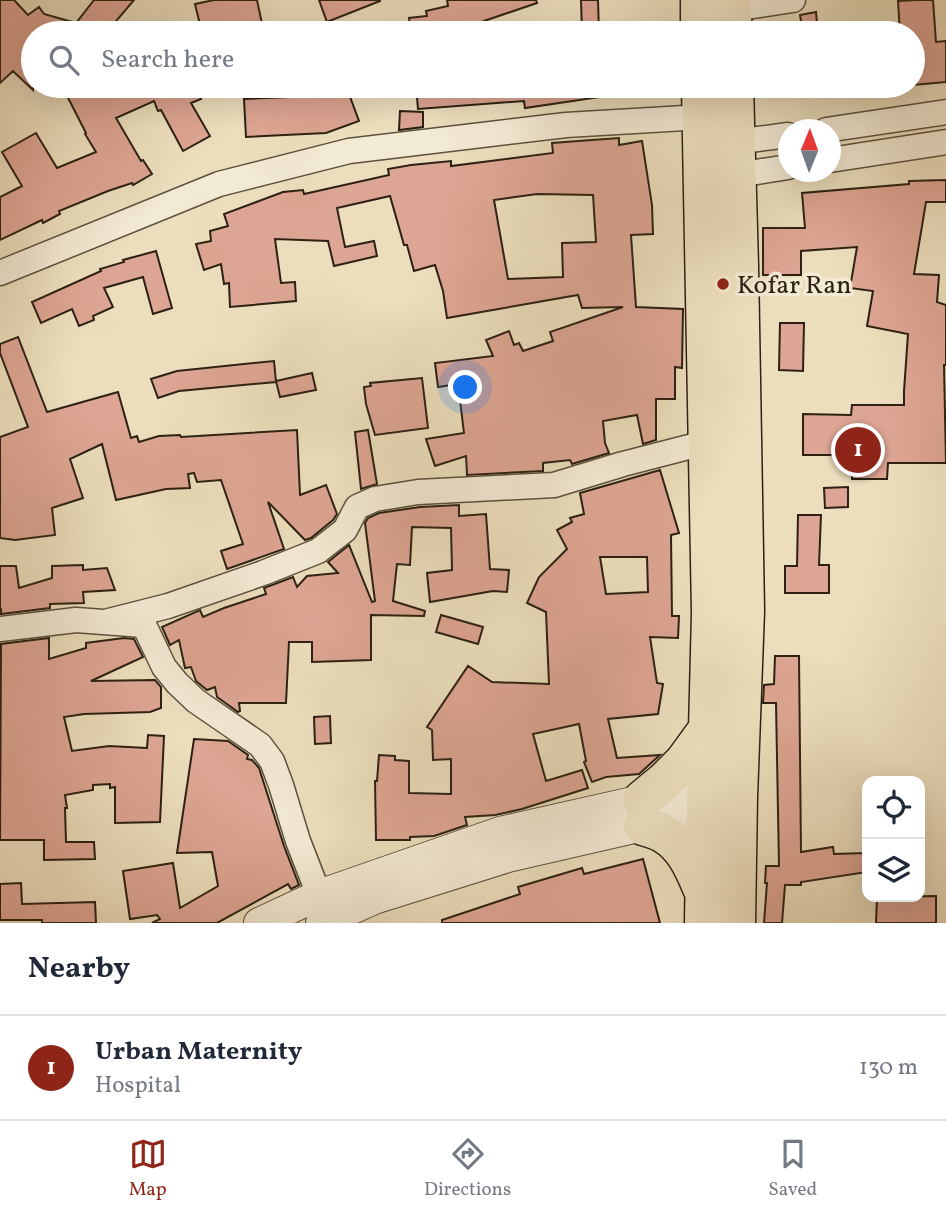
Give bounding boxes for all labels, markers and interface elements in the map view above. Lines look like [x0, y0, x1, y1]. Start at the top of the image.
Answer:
search box [21, 21, 925, 98]
icon: search [45, 41, 83, 79]
text: Search here [101, 42, 234, 78]
north arrow [778, 119, 841, 182]
place label: Kofar Ran [737, 268, 852, 304]
marker: Kofar Ran [715, 276, 731, 292]
your location [448, 370, 482, 404]
pin: 1 [835, 424, 881, 476]
map controls [862, 776, 925, 902]
button: locate [862, 776, 925, 839]
button: layers [862, 839, 925, 902]
text: Nearby [28, 948, 130, 990]
text: Urban Maternity [95, 1034, 302, 1070]
text: 1 [46, 1052, 56, 1084]
text: 130 m [859, 1052, 918, 1084]
text: Hospital [95, 1070, 181, 1102]
tab: Map [129, 1135, 167, 1203]
tab: Directions [424, 1135, 511, 1203]
tab: Saved [768, 1135, 817, 1203]

